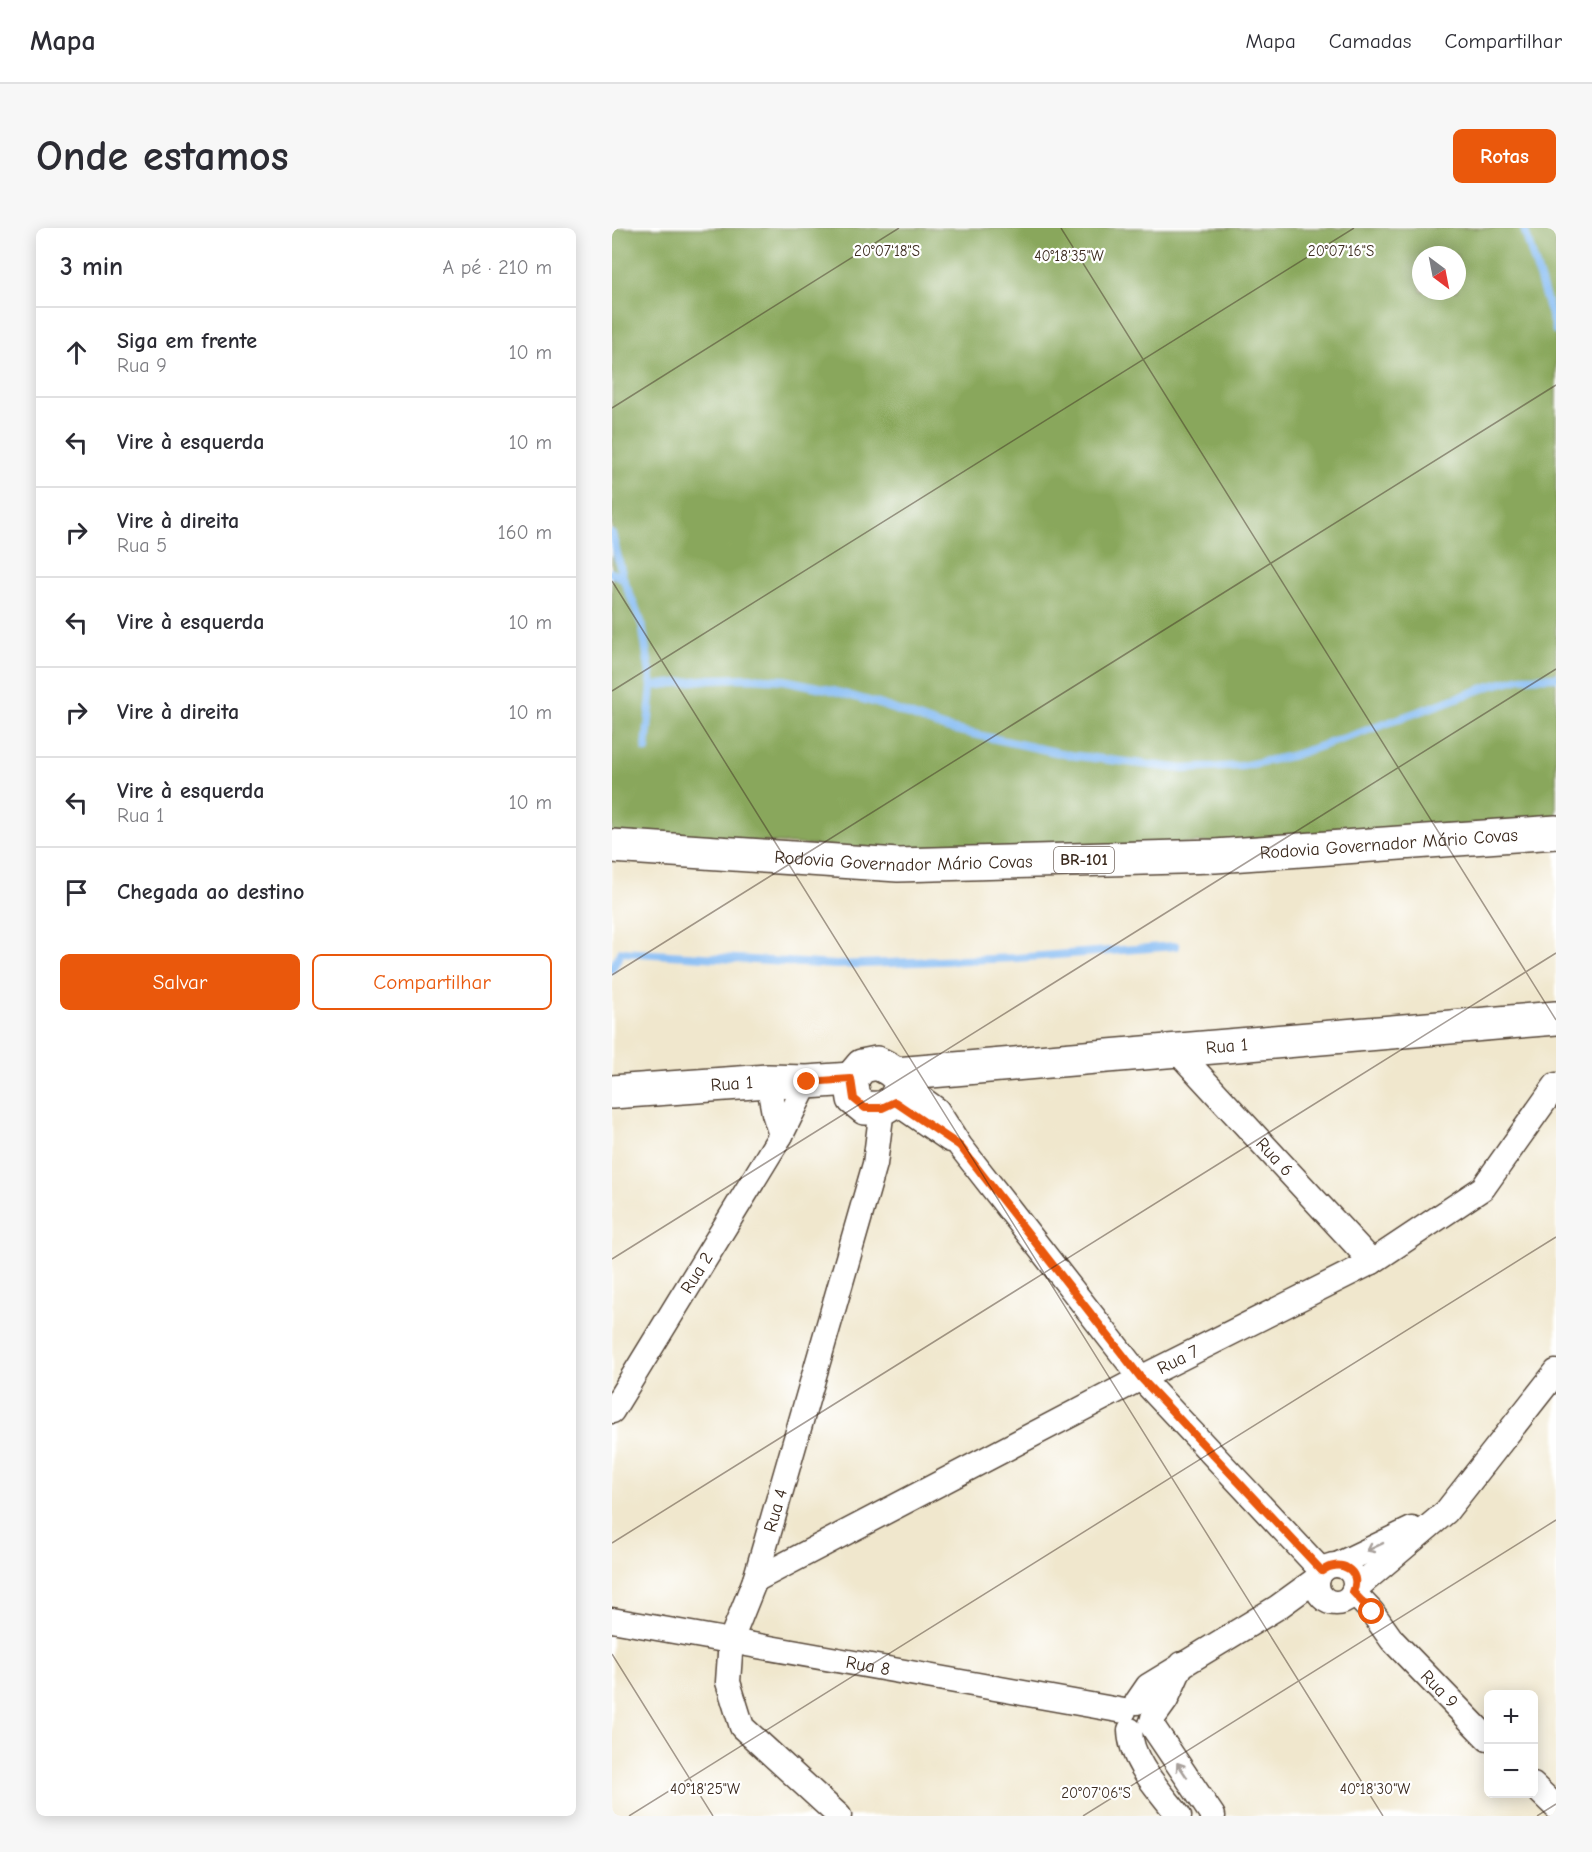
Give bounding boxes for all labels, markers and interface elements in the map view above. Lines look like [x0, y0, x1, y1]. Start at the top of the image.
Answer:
text: Mapa [30, 25, 96, 57]
text: Mapa [1245, 29, 1296, 53]
text: Camadas [1329, 29, 1412, 53]
text: Compartilhar [1445, 29, 1562, 53]
button: Rotas [1453, 129, 1556, 183]
text: Onde estamos [36, 132, 289, 181]
text: 20°07'18"S [854, 242, 920, 260]
text: 20°07'16"S [1308, 242, 1374, 260]
north arrow [1412, 246, 1466, 300]
text: 40°18'35"W [1034, 247, 1104, 265]
text: 3 min [60, 252, 123, 282]
text: A pé · 210 m [442, 256, 552, 279]
text: Siga em frente [117, 328, 257, 354]
icon: ahead [60, 336, 93, 369]
text: 10 m [509, 341, 552, 364]
text: Rua 9 [117, 354, 167, 377]
icon: left [60, 426, 93, 459]
text: Vire à esquerda [117, 429, 265, 455]
text: 10 m [509, 431, 552, 454]
text: Vire à direita [117, 508, 239, 534]
icon: right [60, 516, 93, 549]
text: 160 m [498, 521, 552, 544]
text: Rua 5 [117, 534, 167, 557]
icon: left [60, 606, 93, 639]
text: Vire à esquerda [117, 609, 265, 635]
text: 10 m [509, 611, 552, 634]
icon: right [60, 696, 93, 729]
text: Vire à direita [117, 699, 239, 725]
text: 10 m [509, 701, 552, 724]
text: Vire à esquerda [117, 778, 265, 804]
icon: left [60, 786, 93, 819]
text: 10 m [509, 791, 552, 814]
text: Rua 1 [117, 804, 164, 827]
street label: Rodovia Governador Mário Covas [1259, 824, 1518, 863]
street label: Rodovia Governador Mário Covas [774, 846, 1033, 876]
road number: BR-101 [1054, 847, 1114, 873]
icon: arrive [60, 876, 93, 909]
text: Chegada ao destino [117, 879, 304, 905]
button: Salvar [60, 954, 300, 1010]
button: Compartilhar [312, 954, 552, 1010]
street label: Rua 1 [1205, 1034, 1249, 1058]
route end [793, 1068, 819, 1094]
street label: Rua 1 [710, 1072, 754, 1096]
street label: Rua 6 [1252, 1133, 1298, 1180]
street label: Rua 2 [676, 1248, 717, 1297]
street label: Rua 7 [1154, 1340, 1203, 1379]
street label: Rua 4 [759, 1486, 791, 1534]
one-way arrow [1366, 1541, 1384, 1553]
route start [1358, 1598, 1384, 1624]
street label: Rua 8 [844, 1651, 892, 1680]
street label: Rua 9 [1416, 1665, 1462, 1712]
map controls [1484, 1690, 1538, 1798]
button: + [1484, 1690, 1538, 1744]
button: − [1484, 1744, 1538, 1798]
one-way arrow [1175, 1762, 1187, 1779]
text: 40°18'25"W [670, 1780, 740, 1798]
text: 40°18'30"W [1340, 1780, 1410, 1798]
text: 20°07'06"S [1061, 1784, 1131, 1802]

